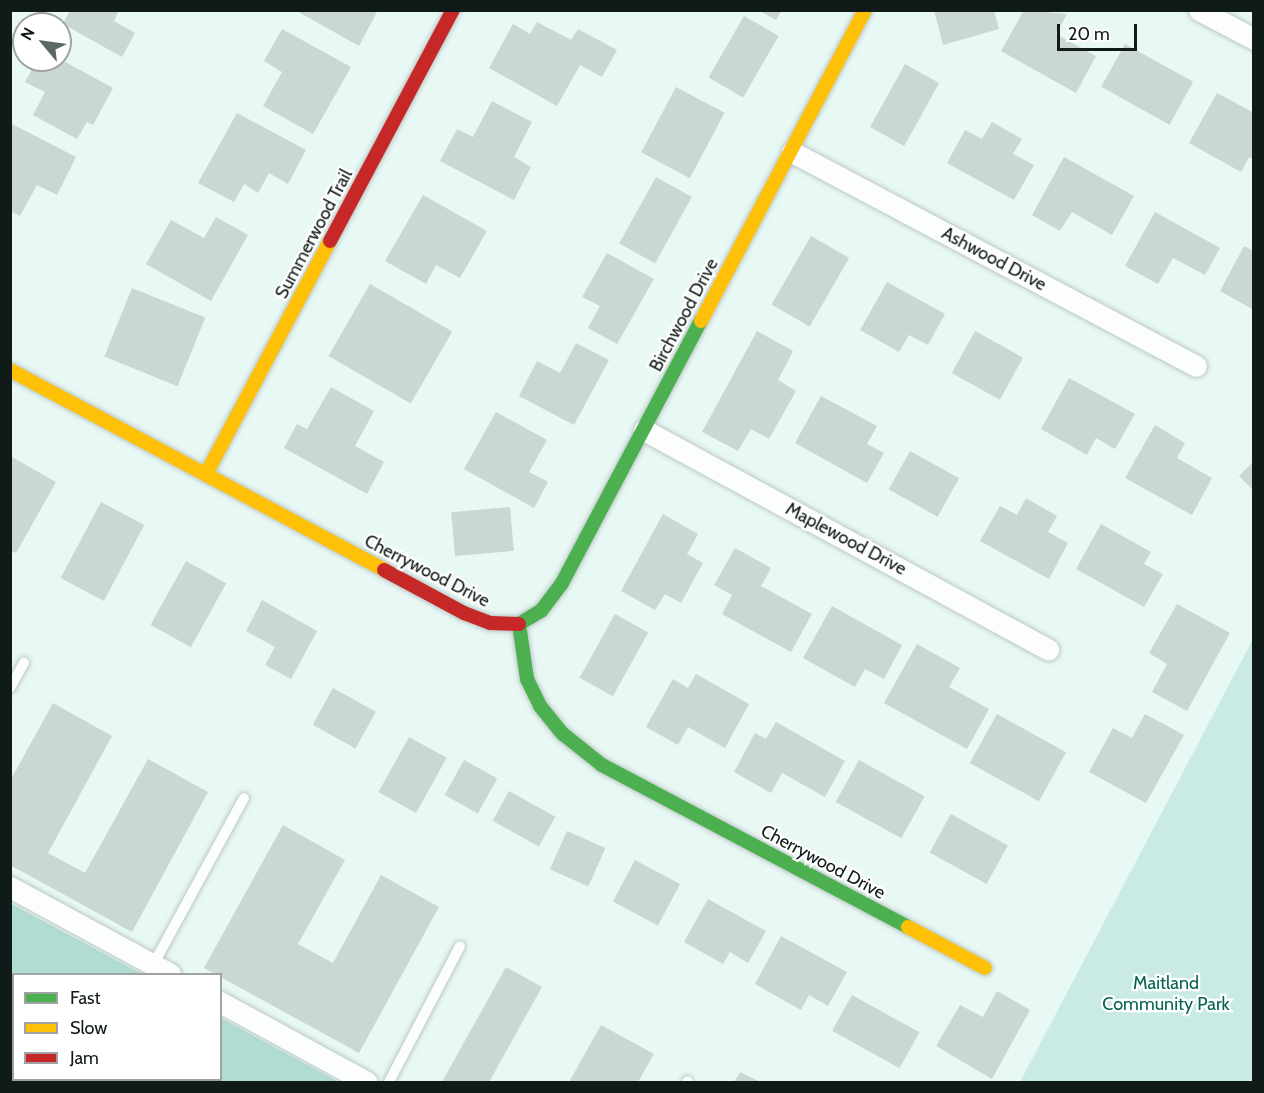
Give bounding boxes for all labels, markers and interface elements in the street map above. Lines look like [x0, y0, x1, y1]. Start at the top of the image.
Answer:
north arrow [12, 12, 72, 72]
scale bar [1060, 12, 1140, 50]
text: 20 m [1068, 23, 1110, 45]
text: N [17, 24, 39, 44]
street label: Summerwood Trail [271, 166, 357, 302]
street label: Ashwood Drive [938, 222, 1050, 296]
street label: Birchwood Drive [645, 255, 723, 375]
street label: Maplewood Drive [782, 498, 910, 580]
street label: Cherrywood Drive [361, 530, 493, 612]
street label: Cherrywood Drive [757, 820, 889, 904]
legend [12, 973, 222, 1081]
park label: Maitland Community Park [1102, 973, 1230, 1016]
text: Fast [70, 987, 101, 1009]
text: Slow [70, 1017, 107, 1039]
text: Jam [70, 1047, 99, 1069]

